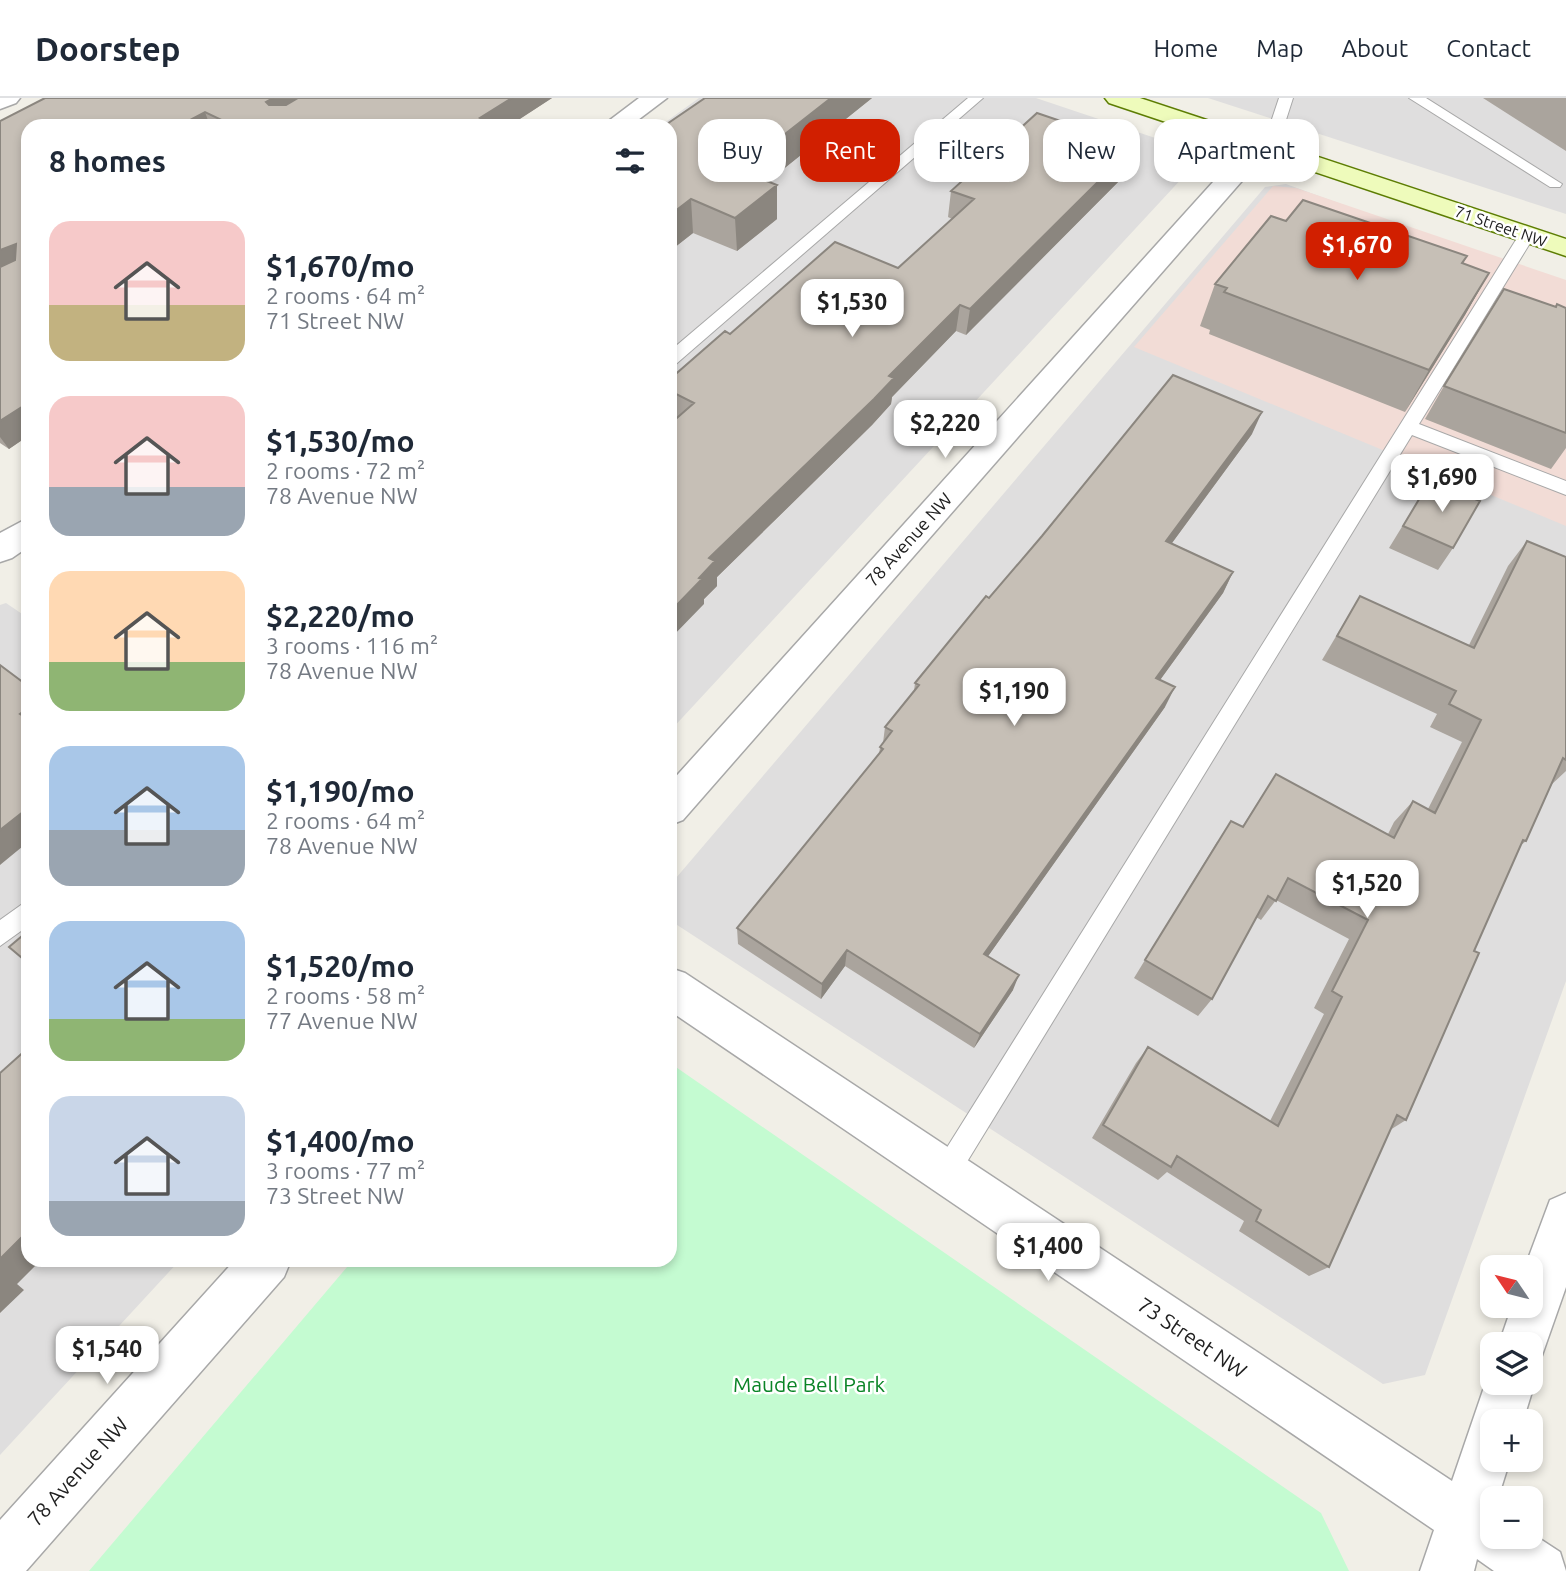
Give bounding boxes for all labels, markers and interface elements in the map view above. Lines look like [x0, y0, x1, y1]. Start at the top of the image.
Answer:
text: Doorstep [35, 30, 180, 67]
text: Home [1153, 35, 1218, 62]
text: Map [1256, 35, 1303, 62]
text: About [1341, 35, 1408, 62]
text: Contact [1446, 35, 1531, 62]
chip: Buy [698, 119, 786, 182]
chip: Rent [800, 119, 900, 182]
chip: Filters [914, 119, 1029, 182]
chip: New [1043, 119, 1140, 182]
chip: Apartment [1154, 119, 1319, 182]
icon: filters [611, 142, 649, 180]
text: 8 homes [49, 144, 166, 178]
street label: 71 Street NW [1453, 202, 1550, 250]
pin: $1,670 [1300, 222, 1414, 282]
text: $1,670 [1322, 232, 1392, 257]
icon: home [105, 249, 189, 333]
text: $1,670/mo [266, 249, 415, 283]
pin: $1,530 [795, 280, 909, 339]
text: 2 rooms · 64 m² [266, 283, 425, 308]
text: $1,530 [817, 289, 887, 314]
text: 71 Street NW [266, 308, 404, 333]
pin: $2,220 [888, 400, 1002, 460]
text: $2,220 [910, 410, 980, 435]
icon: home [105, 424, 189, 508]
text: $1,530/mo [266, 424, 415, 458]
pin: $1,690 [1385, 454, 1499, 514]
text: 2 rooms · 72 m² [266, 458, 425, 483]
text: $1,690 [1407, 464, 1477, 489]
text: 78 Avenue NW [266, 483, 418, 508]
street label: 78 Avenue NW [861, 488, 956, 590]
icon: home [105, 599, 189, 683]
text: $2,220/mo [266, 599, 415, 633]
text: 3 rooms · 116 m² [266, 633, 438, 658]
text: 78 Avenue NW [266, 658, 418, 683]
pin: $1,190 [957, 668, 1071, 728]
text: $1,190 [979, 678, 1049, 703]
icon: home [105, 774, 189, 858]
text: $1,190/mo [266, 774, 415, 808]
text: 2 rooms · 64 m² [266, 808, 425, 833]
text: 78 Avenue NW [266, 833, 418, 858]
pin: $1,520 [1310, 860, 1424, 920]
text: $1,520 [1332, 870, 1402, 895]
icon: home [105, 949, 189, 1033]
text: $1,520/mo [266, 949, 415, 983]
text: 2 rooms · 58 m² [266, 983, 425, 1008]
text: 77 Avenue NW [266, 1008, 418, 1033]
icon: home [105, 1124, 189, 1208]
text: $1,400/mo [266, 1124, 415, 1158]
text: 3 rooms · 77 m² [266, 1158, 425, 1183]
text: 73 Street NW [266, 1183, 404, 1208]
pin: $1,400 [991, 1224, 1105, 1283]
text: $1,400 [1013, 1233, 1083, 1258]
north arrow [1480, 1255, 1544, 1318]
map controls [1480, 1255, 1543, 1549]
street label: 73 Street NW [1133, 1292, 1252, 1382]
pin: $1,540 [50, 1326, 164, 1386]
button: layers [1480, 1332, 1543, 1395]
text: $1,540 [72, 1336, 142, 1361]
park label: Maude Bell Park [733, 1372, 885, 1396]
button: + [1480, 1409, 1543, 1472]
street label: 78 Avenue NW [22, 1412, 132, 1531]
button: − [1480, 1486, 1543, 1549]

